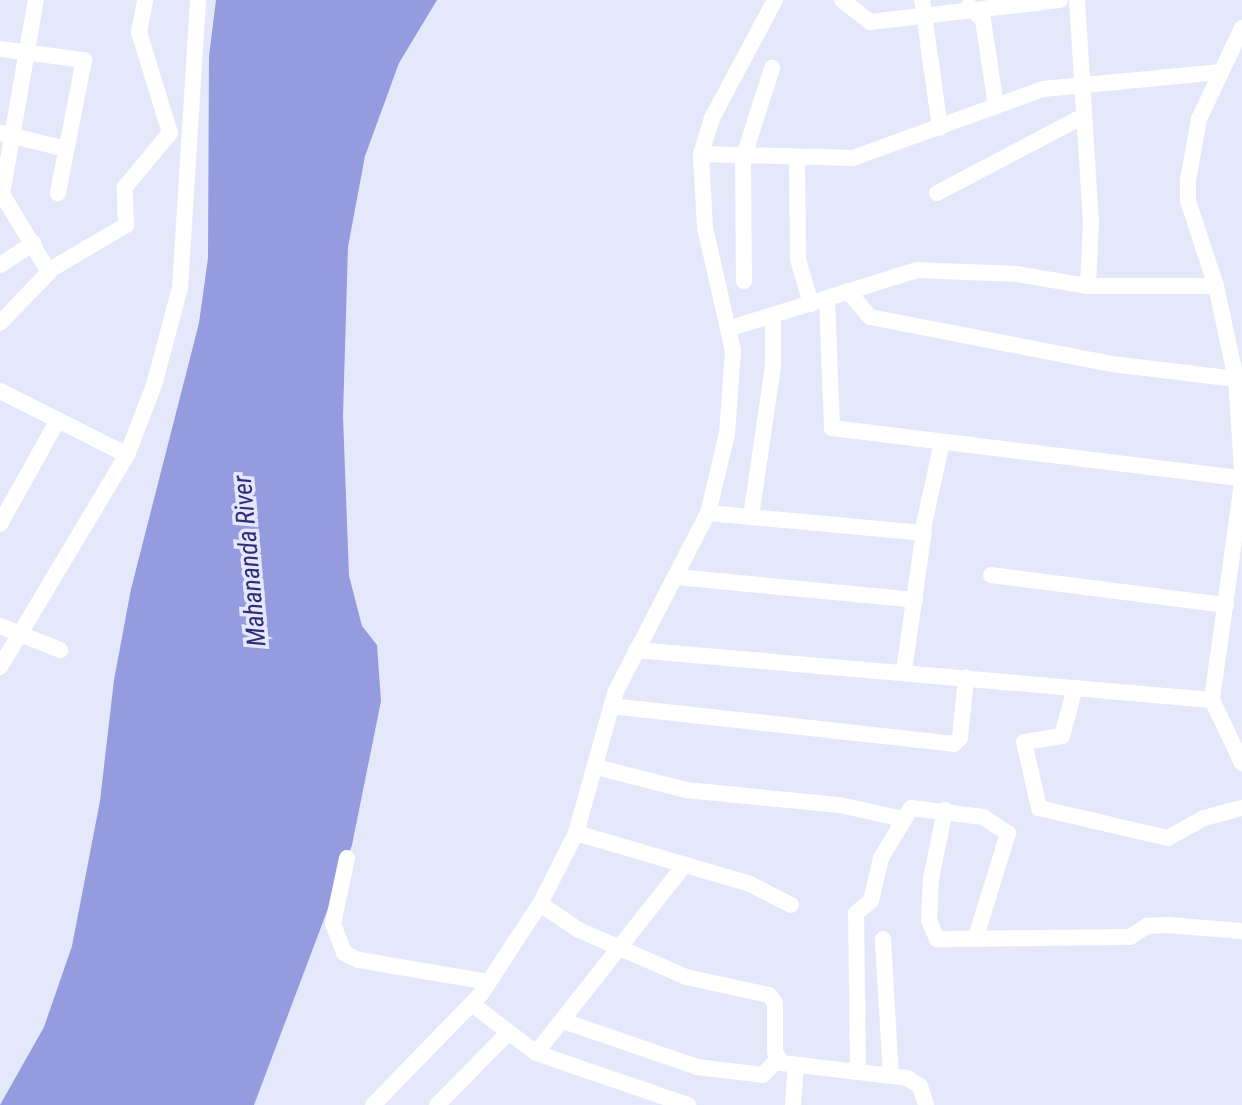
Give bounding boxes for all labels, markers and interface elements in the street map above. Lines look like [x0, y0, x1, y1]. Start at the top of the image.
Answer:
water label: Mahananda River [227, 474, 273, 648]

